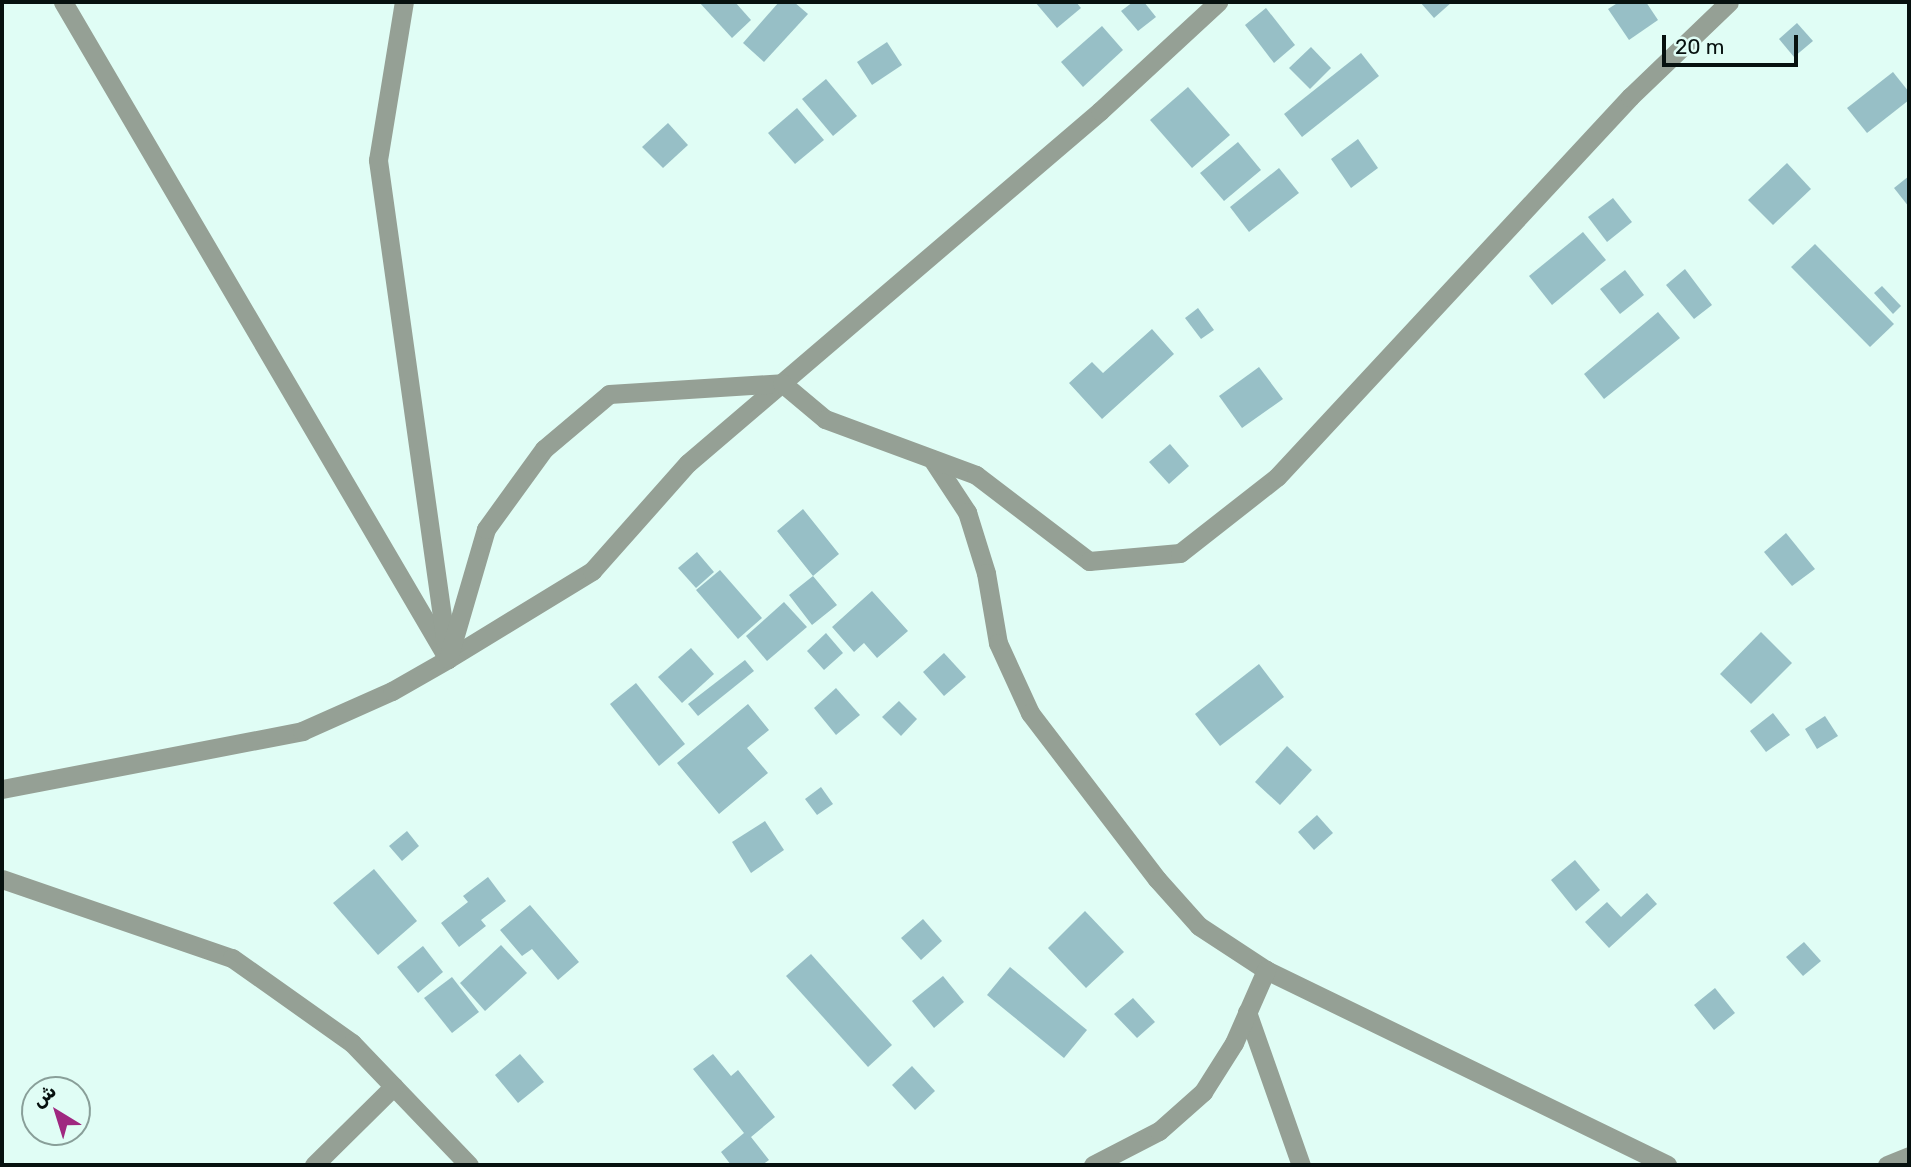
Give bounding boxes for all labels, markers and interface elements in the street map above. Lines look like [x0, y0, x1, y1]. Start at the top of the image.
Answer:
scale bar [1666, 21, 1802, 65]
text: 20 m [1675, 34, 1724, 59]
north arrow [21, 1076, 91, 1146]
text: ش [27, 1079, 61, 1112]

